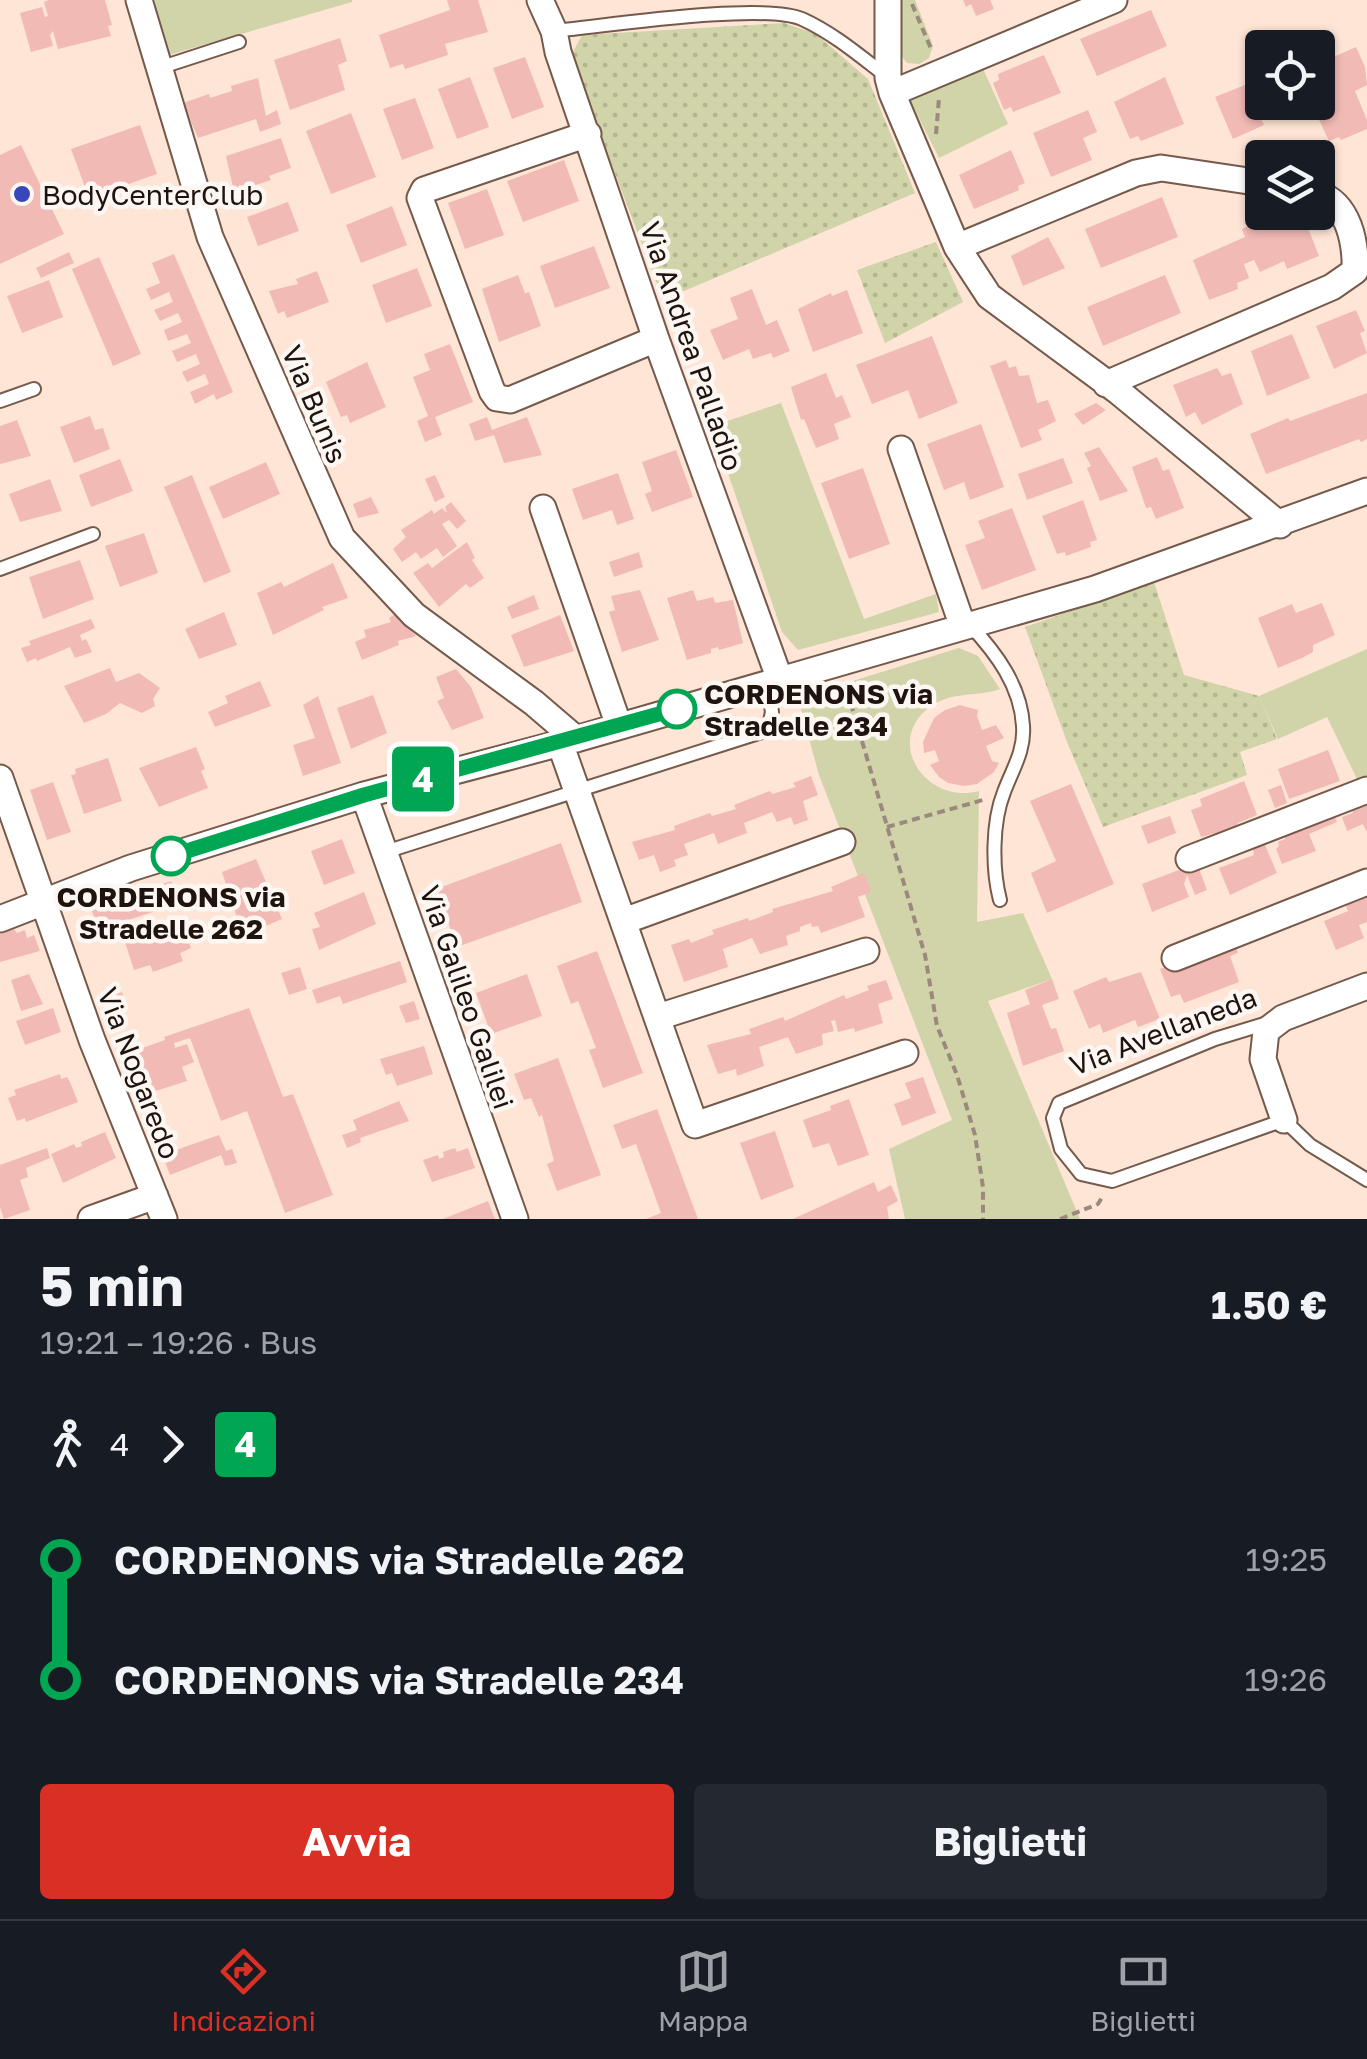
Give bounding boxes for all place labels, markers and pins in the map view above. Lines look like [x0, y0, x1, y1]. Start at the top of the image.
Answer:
place label: BodyCenterClub [42, 178, 263, 211]
marker: BodyCenterClub [11, 183, 33, 205]
place label: CORDENONS via Stradelle 234 [704, 677, 933, 742]
marker: CORDENONS via Stradelle 234 [658, 690, 696, 728]
marker: CORDENONS via Stradelle 262 [152, 837, 190, 875]
place label: CORDENONS via Stradelle 262 [57, 880, 286, 945]

